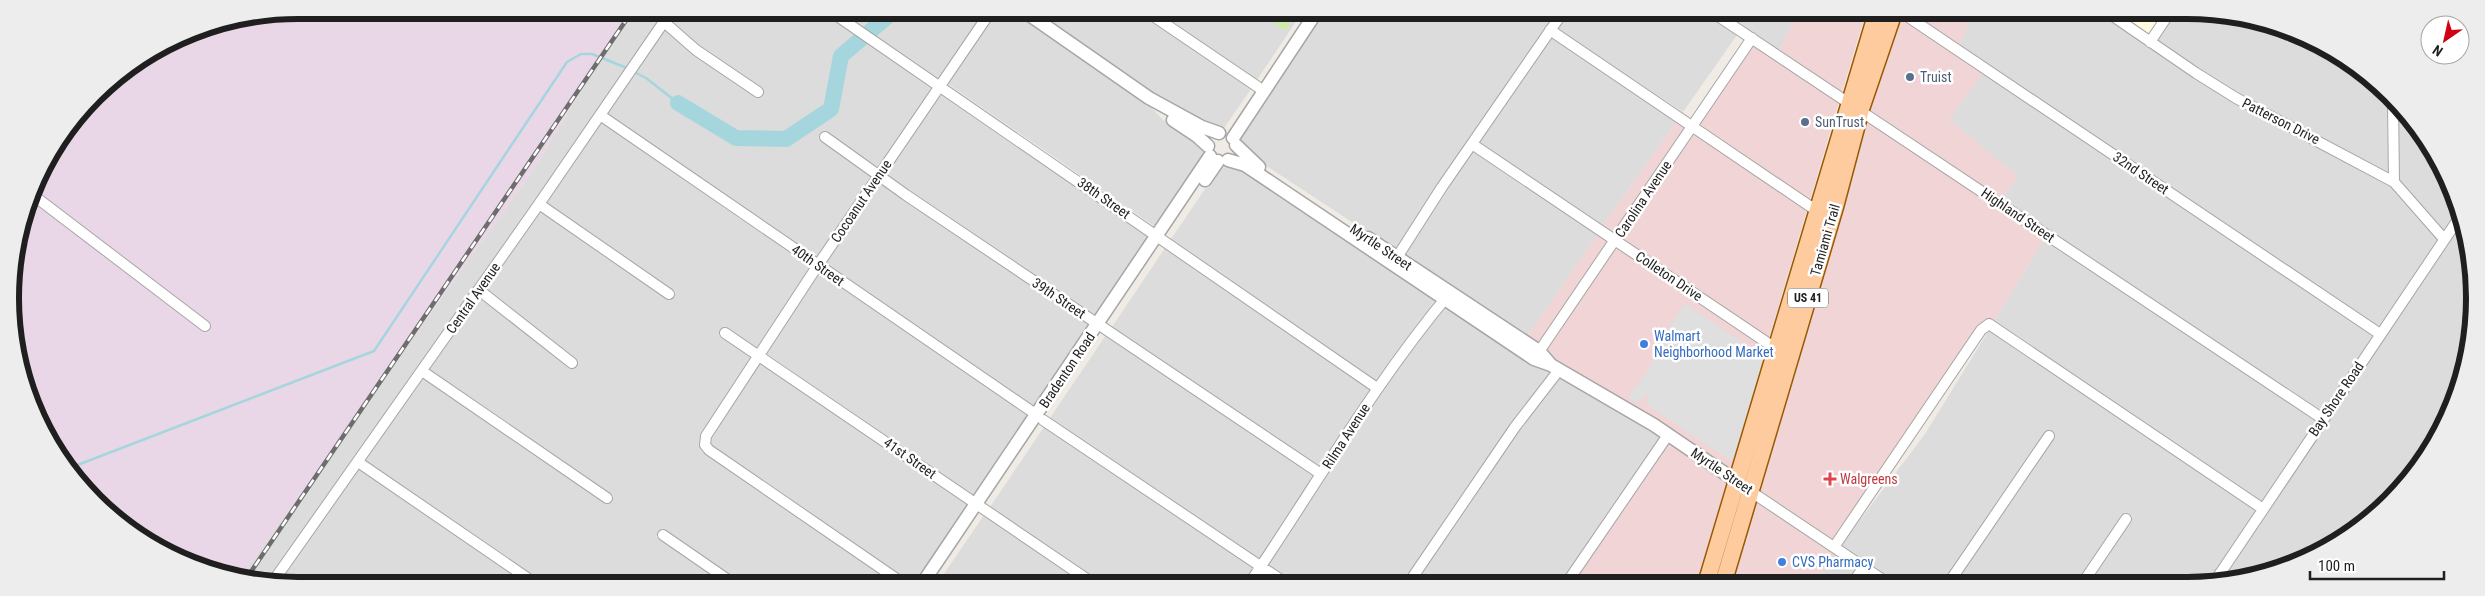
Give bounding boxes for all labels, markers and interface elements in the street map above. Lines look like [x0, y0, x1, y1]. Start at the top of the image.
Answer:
north arrow [2420, 15, 2470, 65]
text: N [2430, 42, 2446, 60]
place label: Truist [1920, 69, 1952, 85]
marker: Truist [1904, 71, 1916, 83]
street label: Patterson Drive [2240, 95, 2323, 148]
place label: SunTrust [1815, 114, 1864, 130]
marker: SunTrust [1799, 116, 1811, 128]
street label: 32nd Street [2110, 149, 2172, 197]
street label: Cocoanut Avenue [827, 156, 895, 245]
street label: Carolina Avenue [1611, 157, 1675, 240]
street label: 38th Street [1075, 174, 1133, 222]
street label: Highland Street [1978, 185, 2058, 245]
street label: Tamiami Trail [1807, 202, 1843, 278]
street label: Myrtle Street [1347, 221, 1415, 273]
street label: 40th Street [789, 241, 847, 289]
street label: Colleton Drive [1633, 248, 1706, 304]
street label: Central Avenue [443, 259, 504, 337]
street label: 39th Street [1029, 274, 1089, 322]
road number: US 41 [1788, 288, 1828, 308]
place label: Walmart Neighborhood Market [1654, 328, 1774, 360]
street label: Bradenton Road [1036, 329, 1098, 411]
marker: Walmart Neighborhood Market [1638, 338, 1650, 350]
street label: Bay Shore Road [2305, 359, 2367, 439]
street label: Rilma Avenue [1319, 400, 1373, 472]
street label: 41st Street [881, 434, 939, 482]
street label: Myrtle Street [1688, 445, 1756, 497]
place label: Walgreens [1840, 471, 1898, 487]
marker: Walgreens [1824, 473, 1836, 485]
scale bar [2310, 548, 2444, 580]
place label: CVS Pharmacy [1792, 554, 1873, 570]
marker: CVS Pharmacy [1776, 556, 1788, 568]
text: 100 m [2318, 557, 2355, 575]

